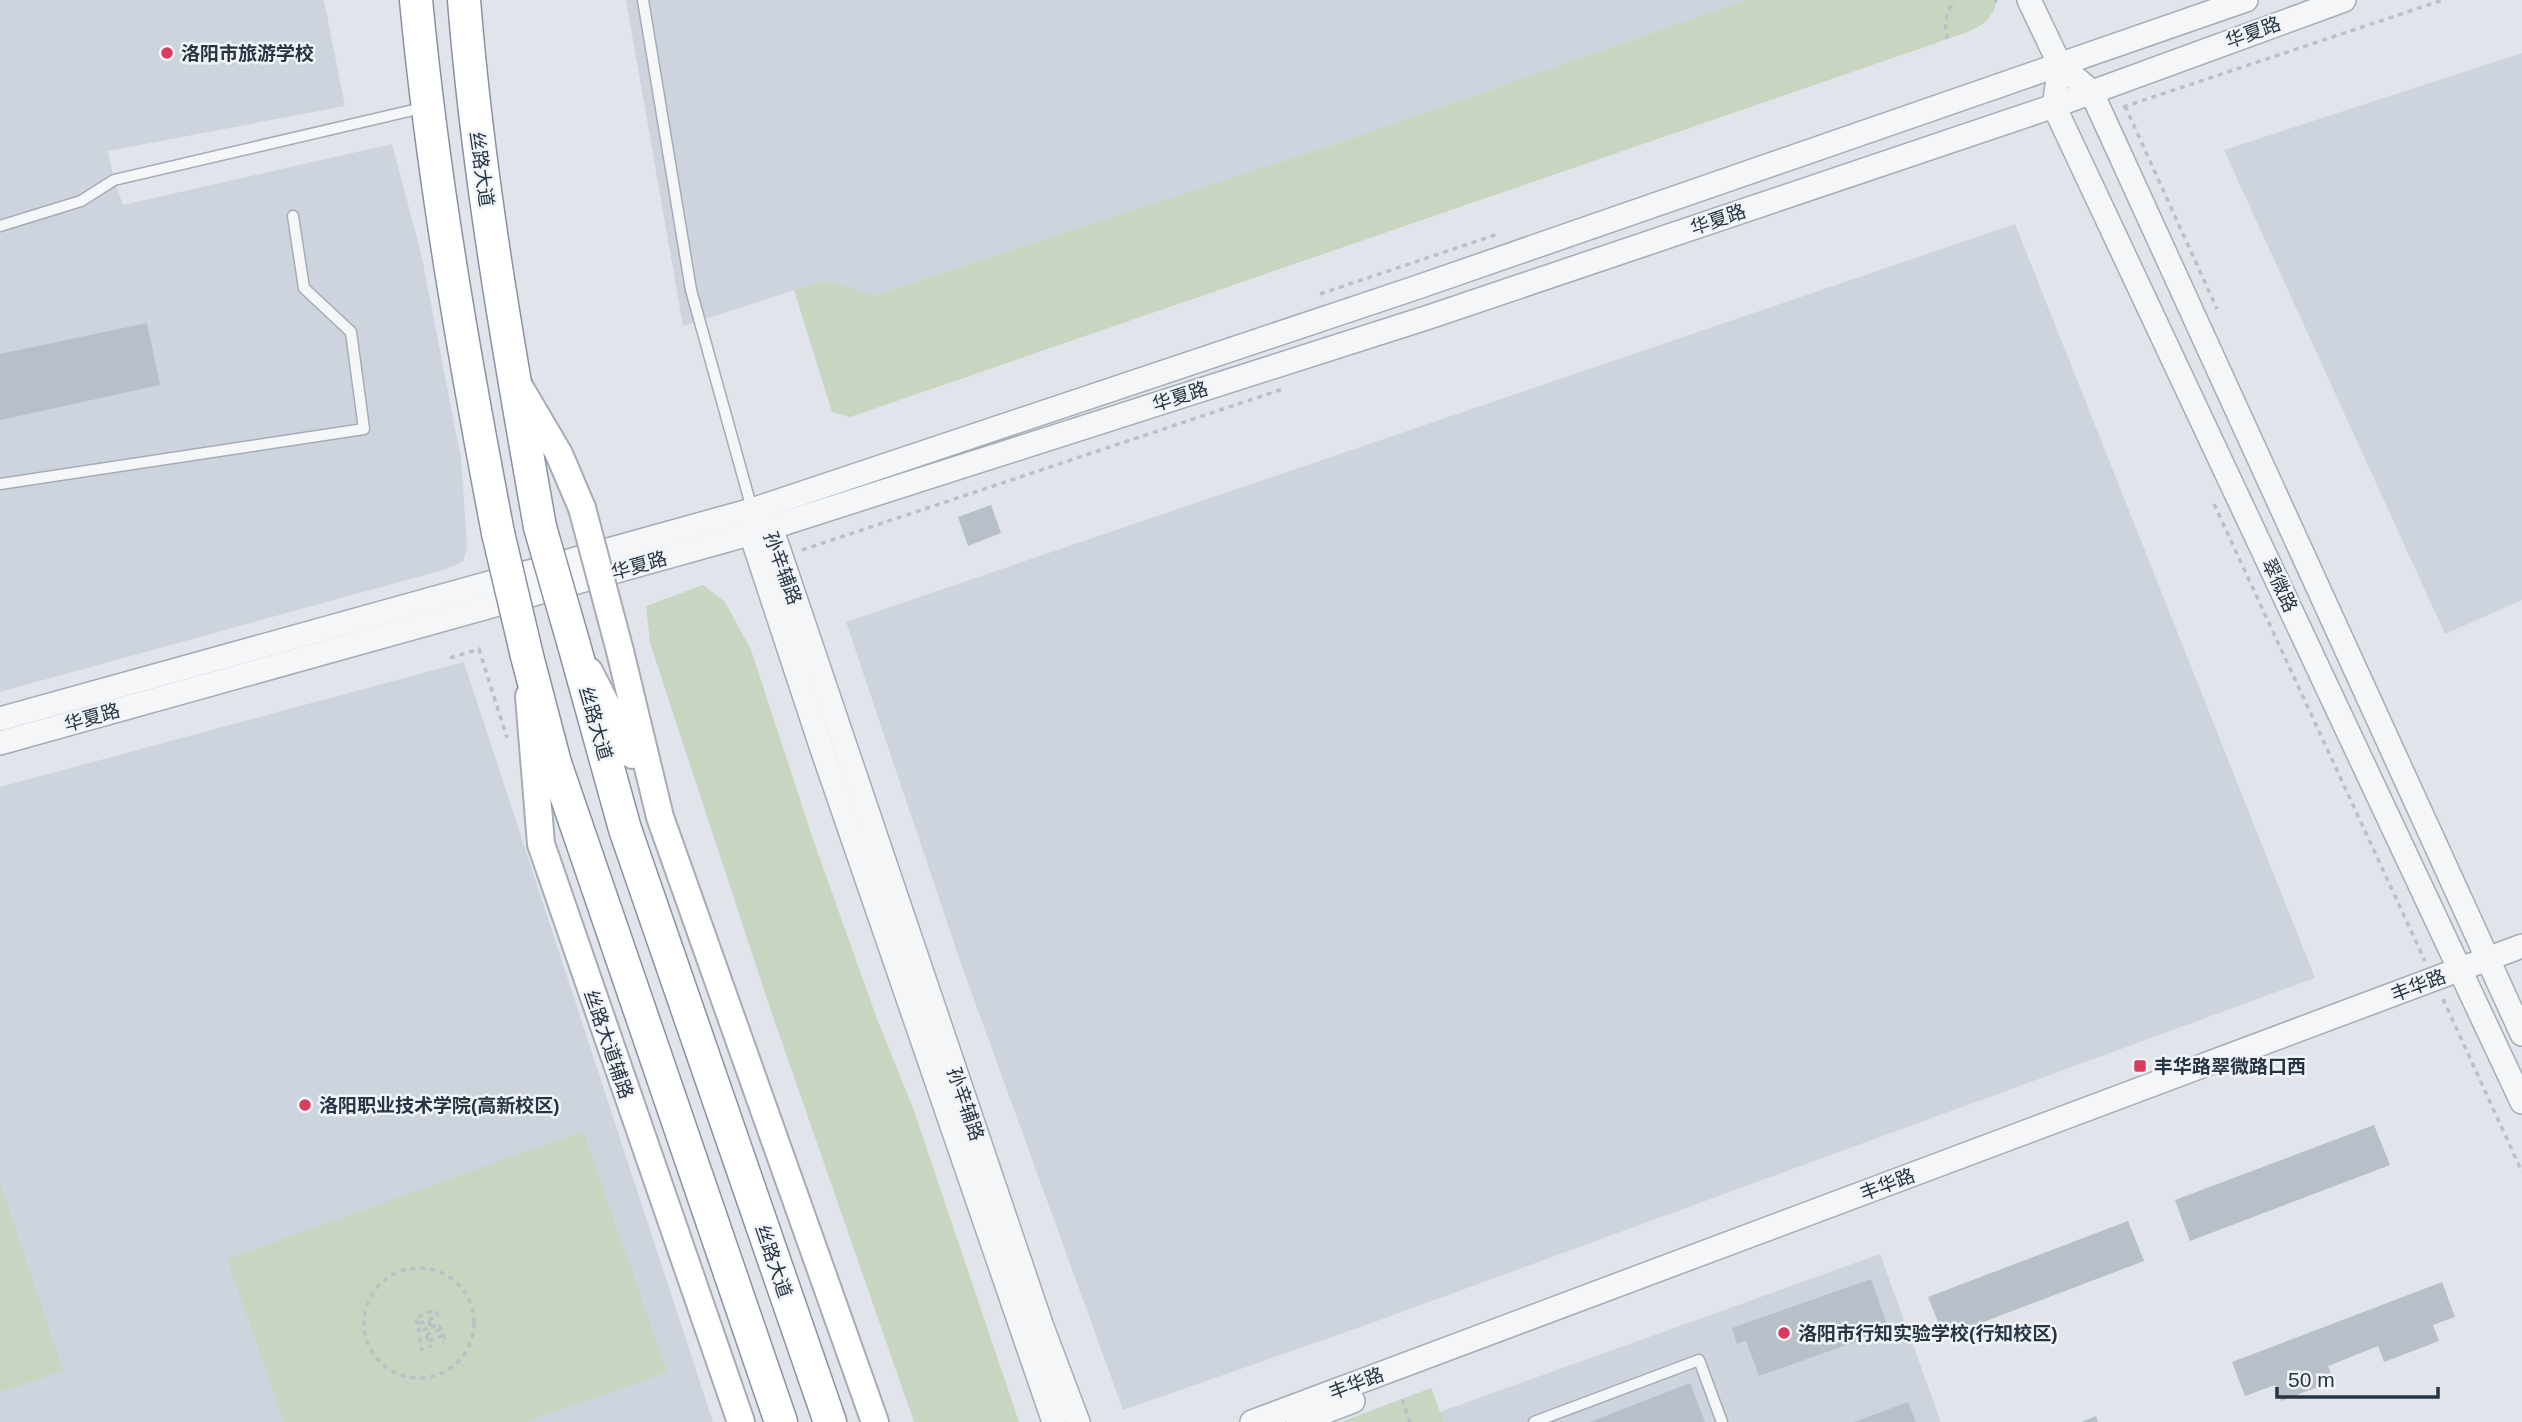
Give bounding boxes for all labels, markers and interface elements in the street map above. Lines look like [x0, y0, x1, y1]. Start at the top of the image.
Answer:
street label: 华夏路 [2223, 13, 2284, 52]
place label: 洛阳市旅游学校 [181, 43, 314, 64]
marker: 洛阳市旅游学校 [159, 45, 175, 61]
street label: 丝路大道 [466, 130, 497, 208]
street label: 华夏路 [1688, 200, 1749, 239]
street label: 华夏路 [1150, 378, 1211, 415]
street label: 孙辛辅路 [760, 529, 805, 607]
street label: 华夏路 [609, 548, 669, 583]
street label: 翠微路 [2258, 555, 2301, 615]
street label: 丝路大道 [575, 684, 616, 763]
street label: 华夏路 [62, 700, 122, 735]
street label: 丰华路 [2388, 965, 2449, 1005]
street label: 丝路大道辅路 [580, 987, 637, 1101]
place label: 丰华路翠微路口西 [2154, 1056, 2306, 1077]
marker: 丰华路翠微路口西 [2132, 1058, 2148, 1074]
street label: 孙辛辅路 [943, 1065, 988, 1144]
place label: 洛阳职业技术学院(高新校区) [319, 1095, 560, 1116]
marker: 洛阳职业技术学院(高新校区) [297, 1097, 313, 1113]
street label: 丰华路 [1857, 1164, 1918, 1204]
street label: 丝路大道 [751, 1222, 796, 1301]
place label: 洛阳市行知实验学校(行知校区) [1798, 1323, 2058, 1344]
marker: 洛阳市行知实验学校(行知校区) [1776, 1325, 1792, 1341]
scale bar [2277, 1356, 2438, 1400]
street label: 丰华路 [1326, 1363, 1387, 1403]
text: 50 m [2288, 1368, 2335, 1391]

